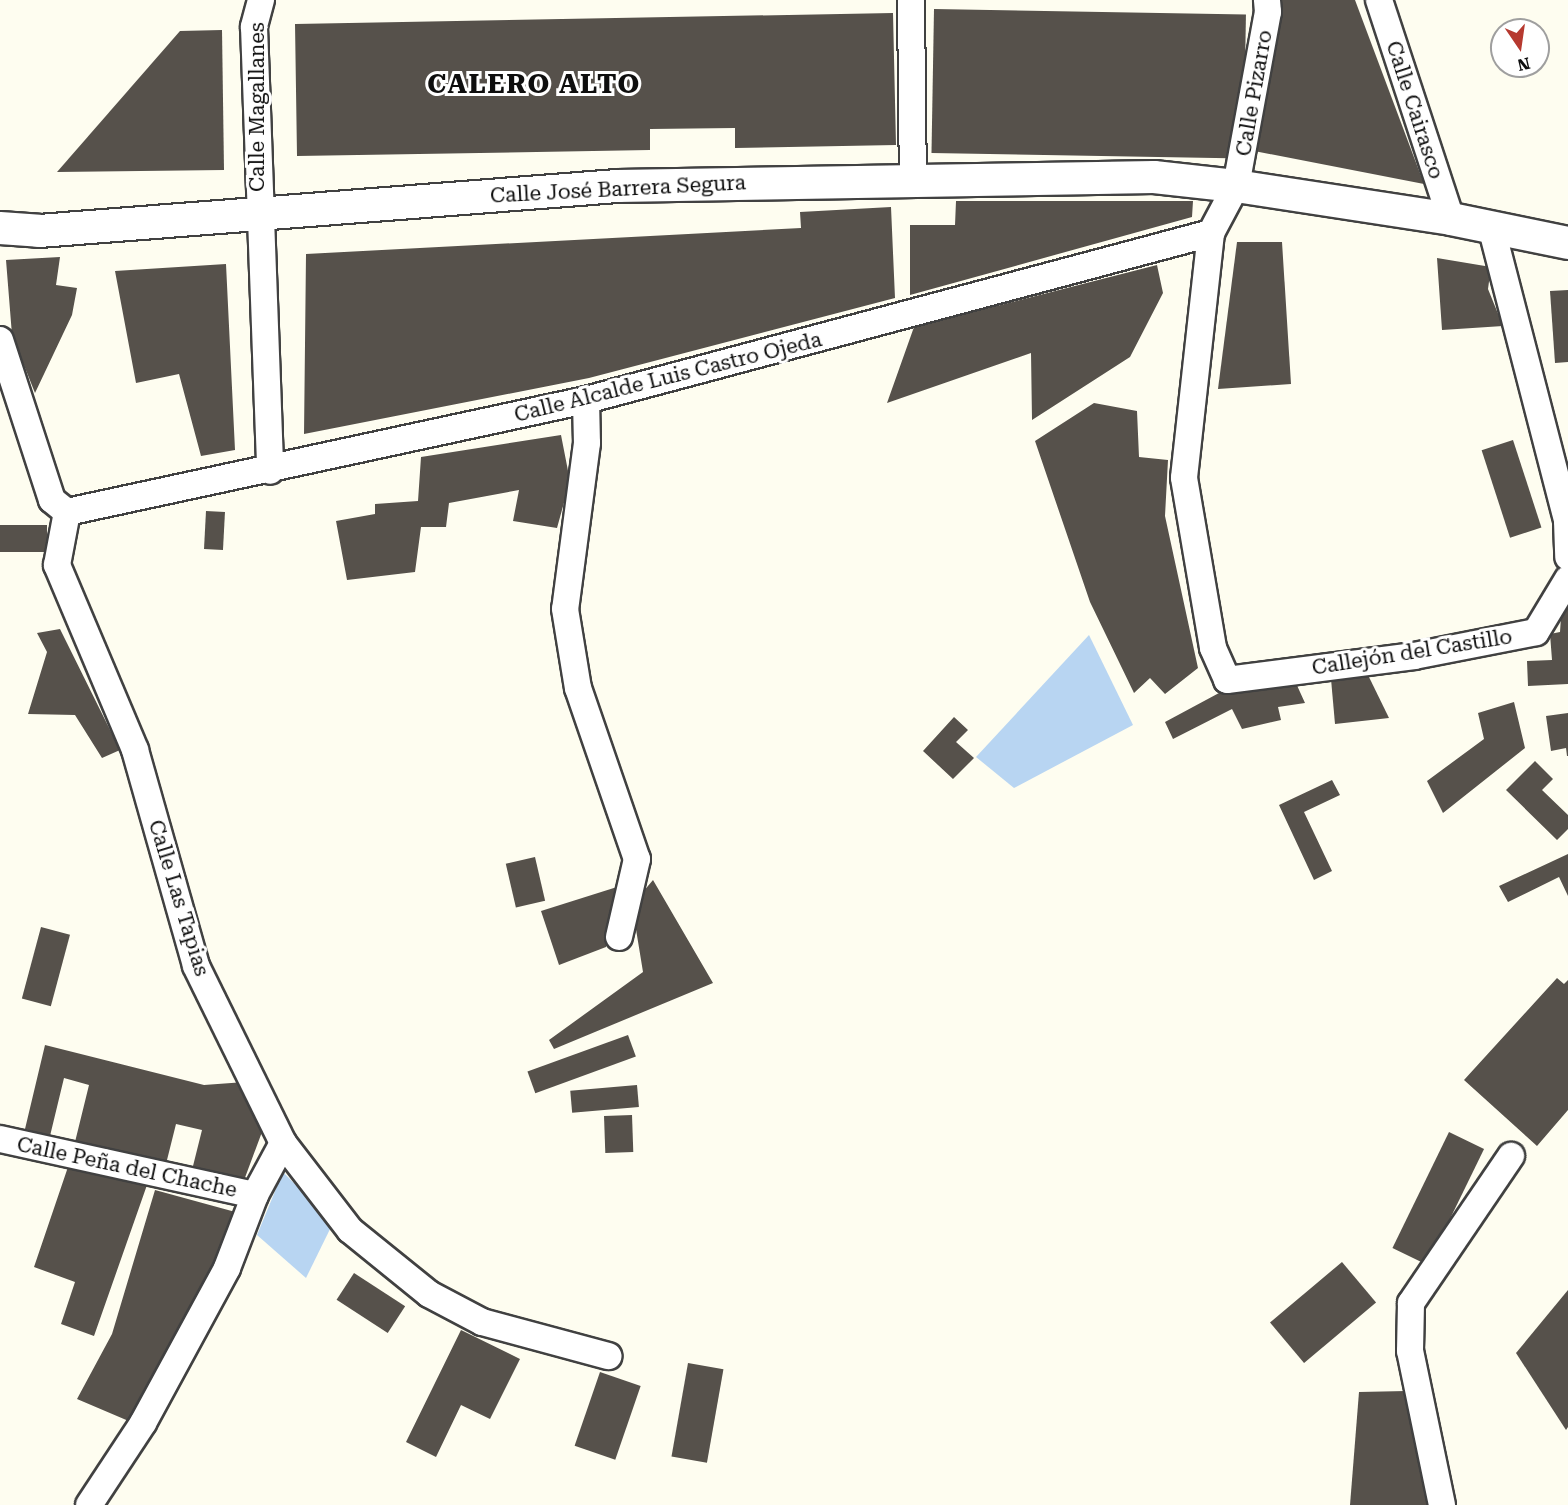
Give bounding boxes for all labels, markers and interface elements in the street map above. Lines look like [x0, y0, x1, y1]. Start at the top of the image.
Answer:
north arrow [1490, 18, 1550, 78]
street label: Calle Magallanes [244, 22, 270, 192]
street label: Calle Pizarro [1231, 28, 1277, 158]
street label: Calle Cairasco [1381, 38, 1449, 182]
text: N [1516, 53, 1532, 75]
district label: CALERO ALTO [427, 69, 641, 101]
street label: Calle José Barrera Segura [489, 170, 747, 208]
street label: Calle Alcalde Luis Castro Ojeda [512, 327, 824, 427]
street label: Callejón del Castillo [1310, 624, 1514, 680]
street label: Calle Las Tapias [143, 817, 215, 979]
street label: Calle Peña del Chache [15, 1131, 239, 1203]

